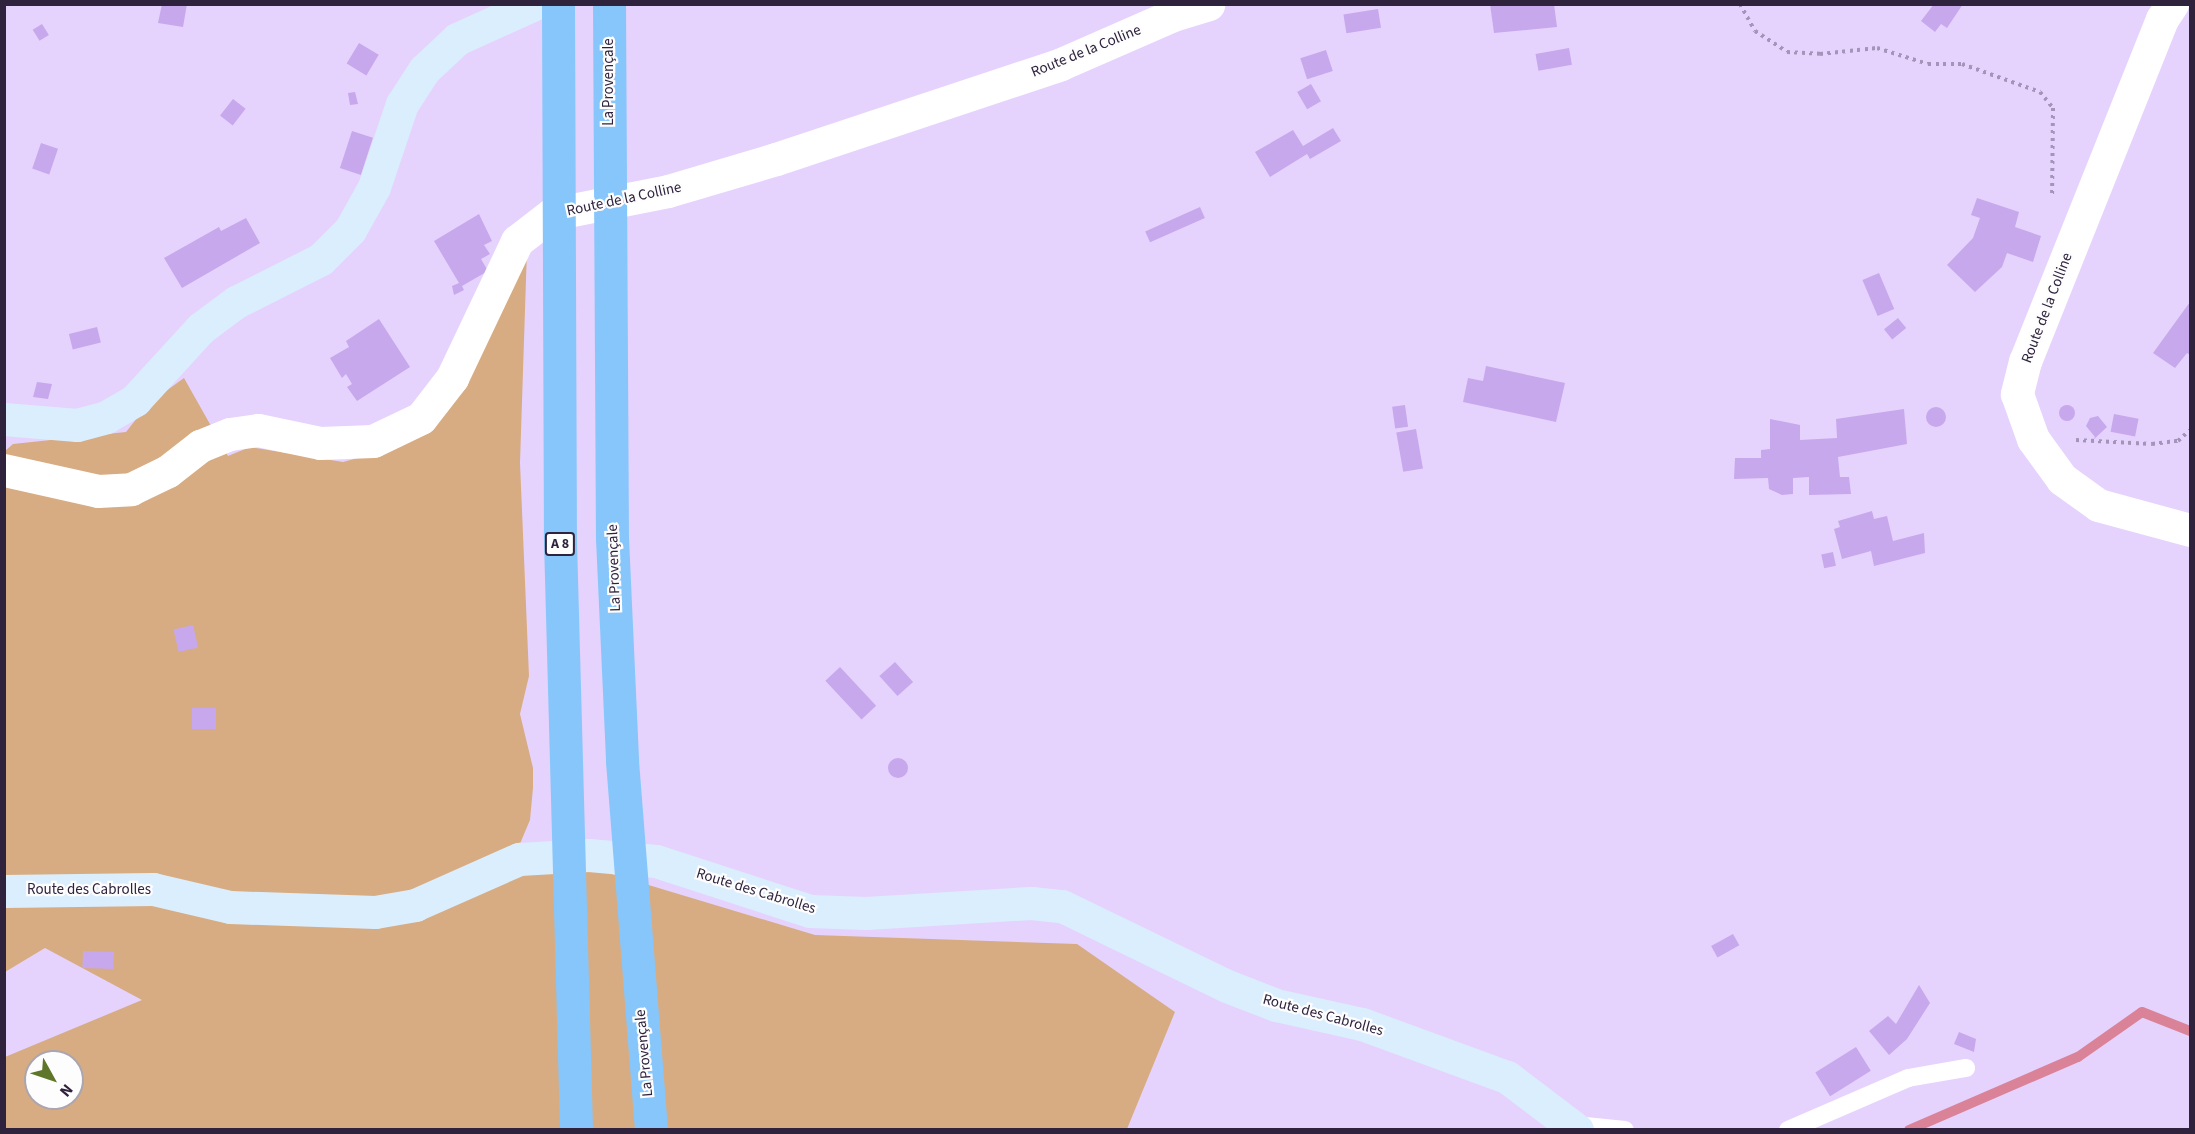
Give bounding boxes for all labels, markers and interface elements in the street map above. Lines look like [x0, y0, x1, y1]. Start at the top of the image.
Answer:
street label: Route de la Colline [1028, 21, 1144, 81]
street label: La Provençale [600, 38, 618, 126]
street label: Route de la Colline [565, 178, 683, 220]
street label: Route de la Colline [2018, 250, 2076, 366]
street label: La Provençale [603, 524, 625, 612]
road number: A 8 [544, 533, 576, 555]
street label: Route des Cabrolles [694, 864, 818, 918]
street label: Route des Cabrolles [27, 881, 151, 899]
street label: Route des Cabrolles [1261, 990, 1385, 1040]
street label: La Provençale [631, 1009, 657, 1097]
north arrow [24, 1050, 84, 1110]
text: N [54, 1079, 78, 1101]

